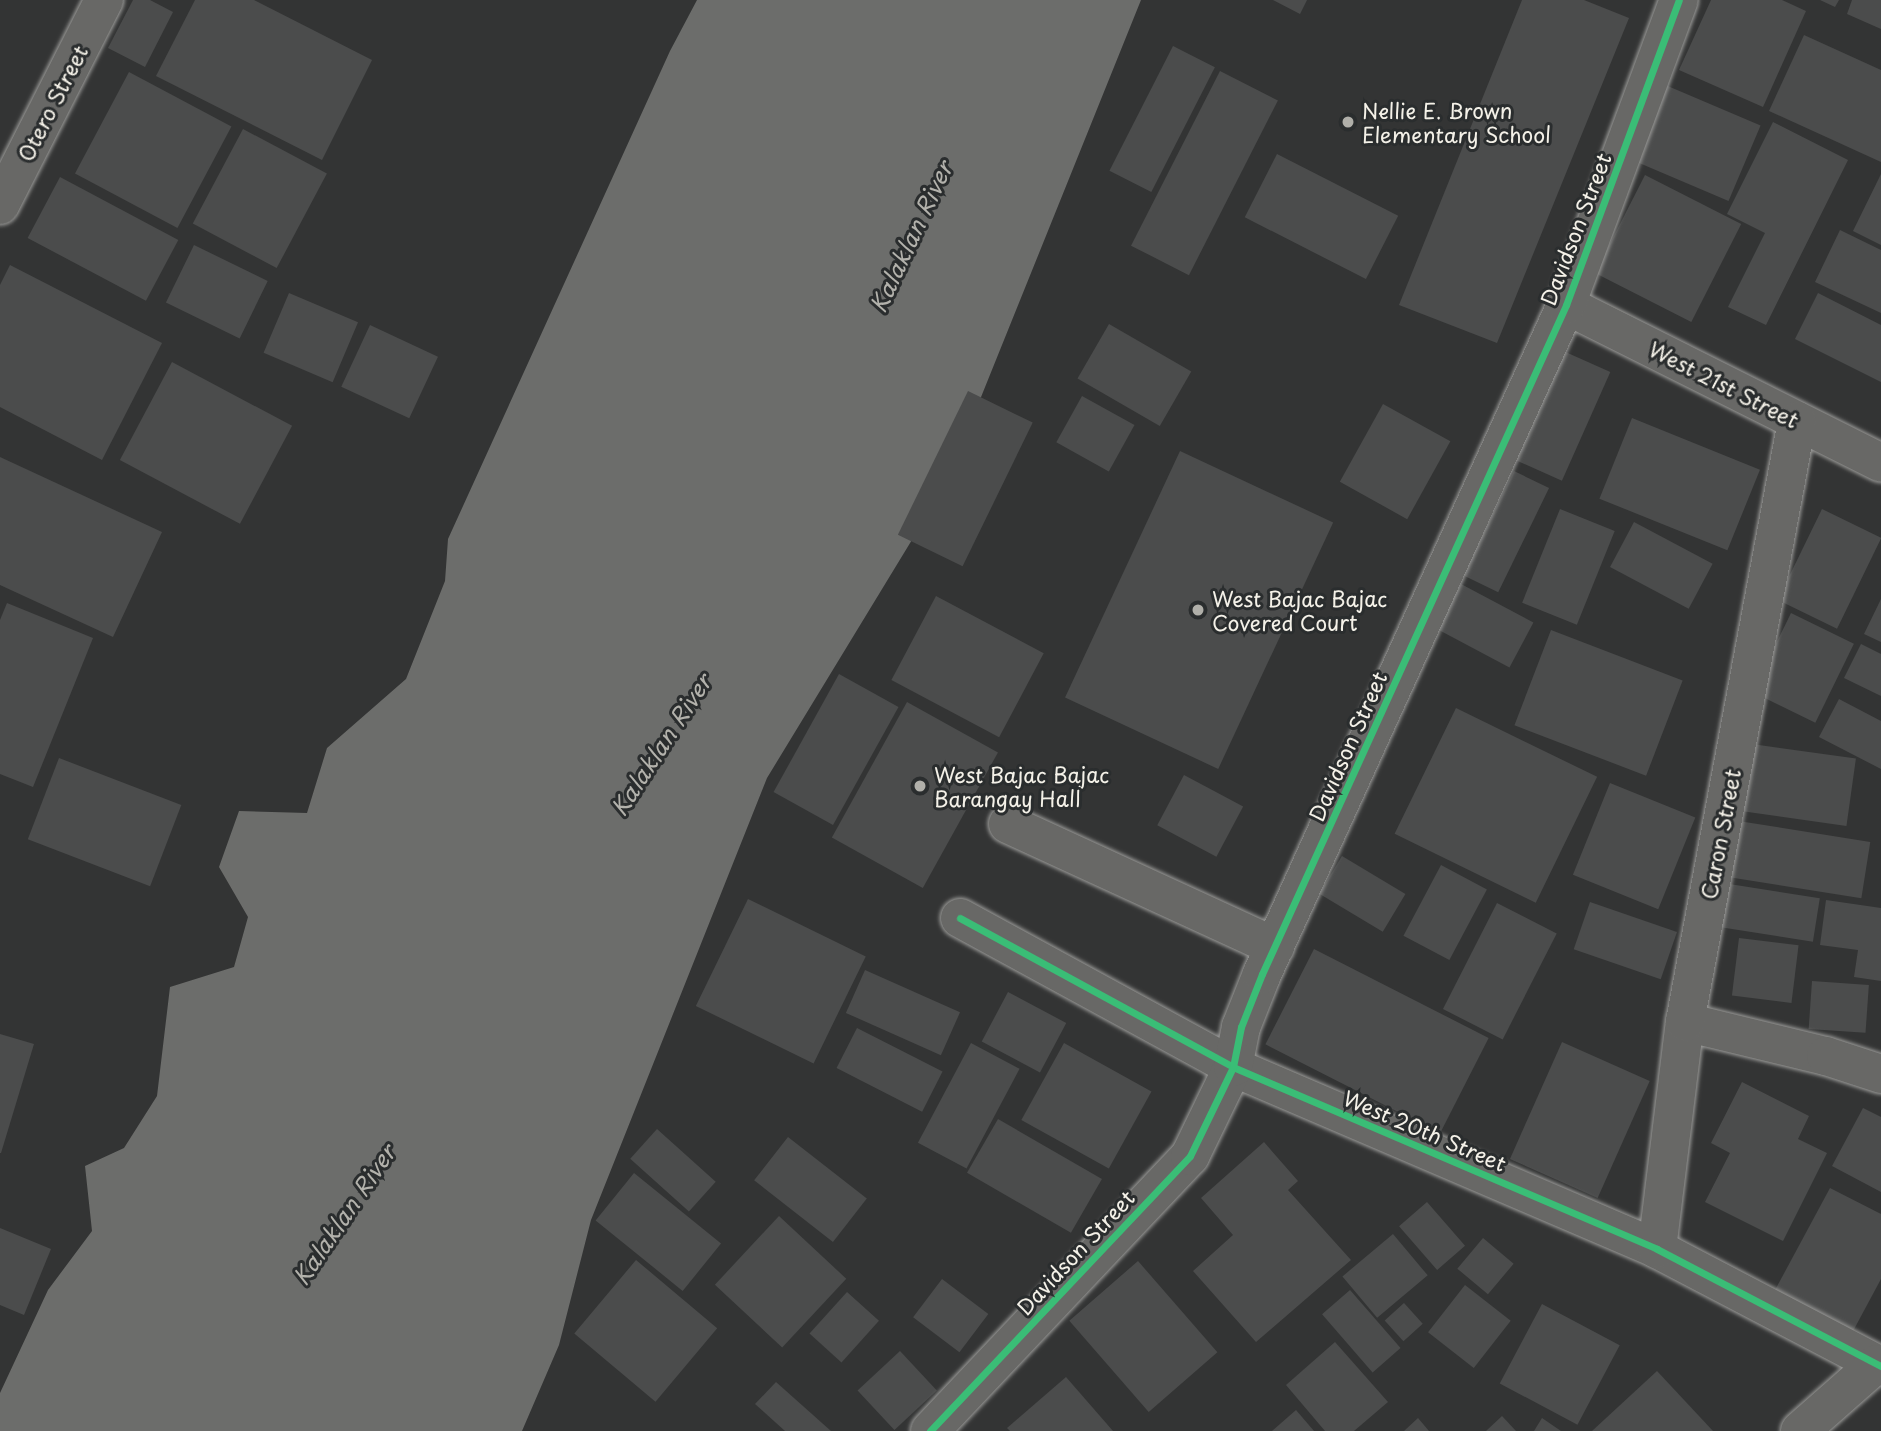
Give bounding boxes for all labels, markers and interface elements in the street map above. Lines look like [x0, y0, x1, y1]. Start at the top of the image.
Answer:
street label: Otero Street [12, 41, 92, 165]
place label: Nellie E. Brown Elementary School [1362, 97, 1551, 147]
marker: Nellie E. Brown Elementary School [1340, 114, 1356, 130]
street label: Davidson Street [1535, 150, 1615, 308]
water label: Kalaklan River [864, 157, 958, 317]
street label: West 21st Street [1644, 335, 1804, 433]
place label: West Bajac Bajac Covered Court [1212, 585, 1387, 635]
marker: West Bajac Bajac Covered Court [1190, 602, 1206, 618]
street label: Davidson Street [1303, 668, 1391, 824]
water label: Kalaklan River [605, 669, 717, 821]
place label: West Bajac Bajac Barangay Hall [934, 761, 1109, 811]
street label: Caron Street [1695, 767, 1745, 901]
marker: West Bajac Bajac Barangay Hall [912, 778, 928, 794]
street label: West 20th Street [1339, 1084, 1511, 1176]
water label: Kalaklan River [287, 1139, 401, 1291]
street label: Davidson Street [1011, 1185, 1139, 1319]

